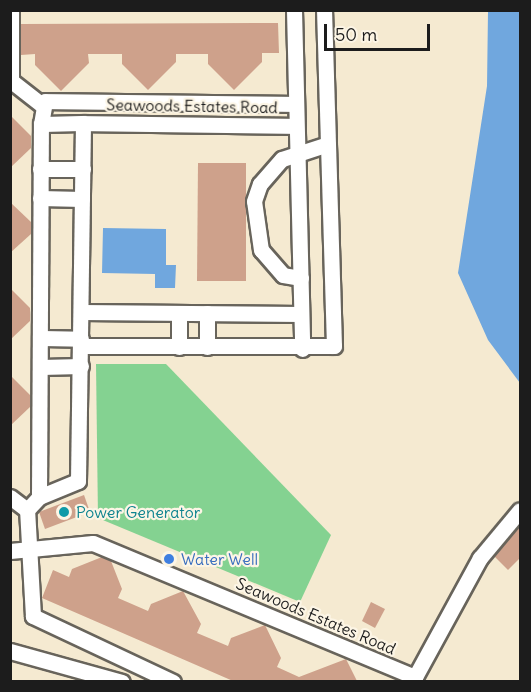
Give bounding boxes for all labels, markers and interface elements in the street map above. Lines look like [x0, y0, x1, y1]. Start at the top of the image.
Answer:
scale bar [327, 12, 434, 50]
text: 50 m [335, 23, 377, 46]
street label: Seawoods Estates Road [106, 95, 278, 117]
place label: Power Generator [76, 502, 200, 522]
marker: Power Generator [57, 505, 71, 519]
place label: Water Well [181, 549, 258, 569]
marker: Water Well [162, 552, 176, 566]
street label: Seawoods Estates Road [233, 574, 399, 658]

